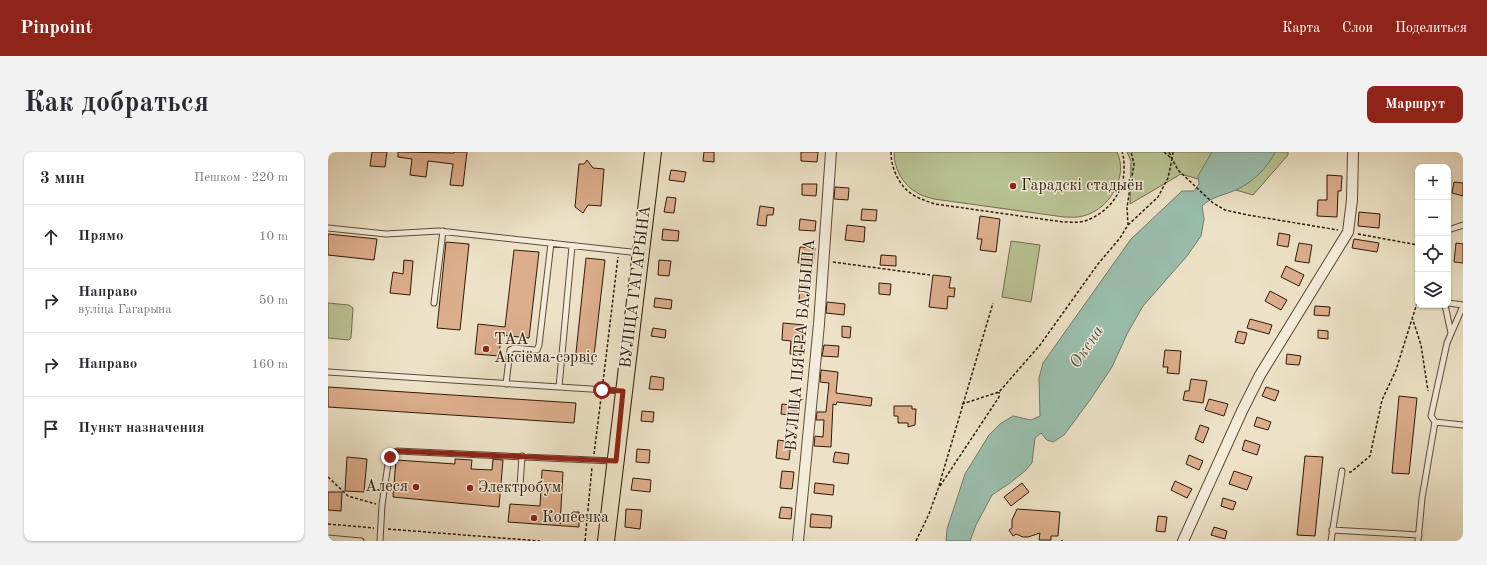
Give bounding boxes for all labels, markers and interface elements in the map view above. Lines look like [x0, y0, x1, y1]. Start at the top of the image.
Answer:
text: Pinpoint [20, 19, 93, 38]
text: Карта [1282, 21, 1320, 35]
text: Слои [1342, 21, 1373, 35]
text: Поделиться [1395, 21, 1467, 35]
button: Маршрут [1367, 86, 1463, 123]
text: Как добраться [24, 90, 209, 118]
map controls [1415, 164, 1451, 308]
button: + [1415, 164, 1451, 200]
text: 3 мин [40, 170, 85, 187]
text: Пешком · 220 m [194, 171, 288, 184]
place label: Гарадскі стадыён [1021, 178, 1143, 194]
marker: Гарадскі стадыён [1008, 181, 1018, 191]
button: − [1415, 200, 1451, 236]
street label: ВУЛІЦА ГАГАРЫНА [618, 205, 654, 369]
icon: ahead [40, 226, 62, 248]
text: Прямо [78, 229, 124, 244]
text: 10 m [259, 230, 288, 243]
button: locate [1415, 236, 1451, 272]
street label: ВУЛІЦА ПЯТРА БАЛЫША [784, 238, 818, 452]
button: layers [1415, 272, 1451, 308]
text: Направо [78, 285, 137, 300]
icon: right [40, 290, 62, 312]
text: 50 m [259, 294, 288, 307]
text: вуліца Гагарына [78, 303, 172, 316]
water label: Оксна [1067, 323, 1107, 371]
place label: ТАА Аксіёма-сэрвіс [494, 332, 597, 366]
marker: ТАА Аксіёма-сэрвіс [481, 344, 491, 354]
icon: right [40, 354, 62, 376]
text: Направо [78, 357, 137, 372]
text: 160 m [251, 358, 288, 371]
route start [593, 381, 611, 399]
icon: arrive [40, 418, 62, 440]
text: Пункт назначения [78, 421, 205, 436]
route end [381, 448, 399, 466]
place label: Алеся [365, 479, 408, 495]
place label: Электробум [478, 480, 561, 496]
marker: Алеся [411, 482, 421, 492]
marker: Электробум [465, 483, 475, 493]
place label: Копеечка [542, 510, 609, 526]
marker: Копеечка [529, 513, 539, 523]

